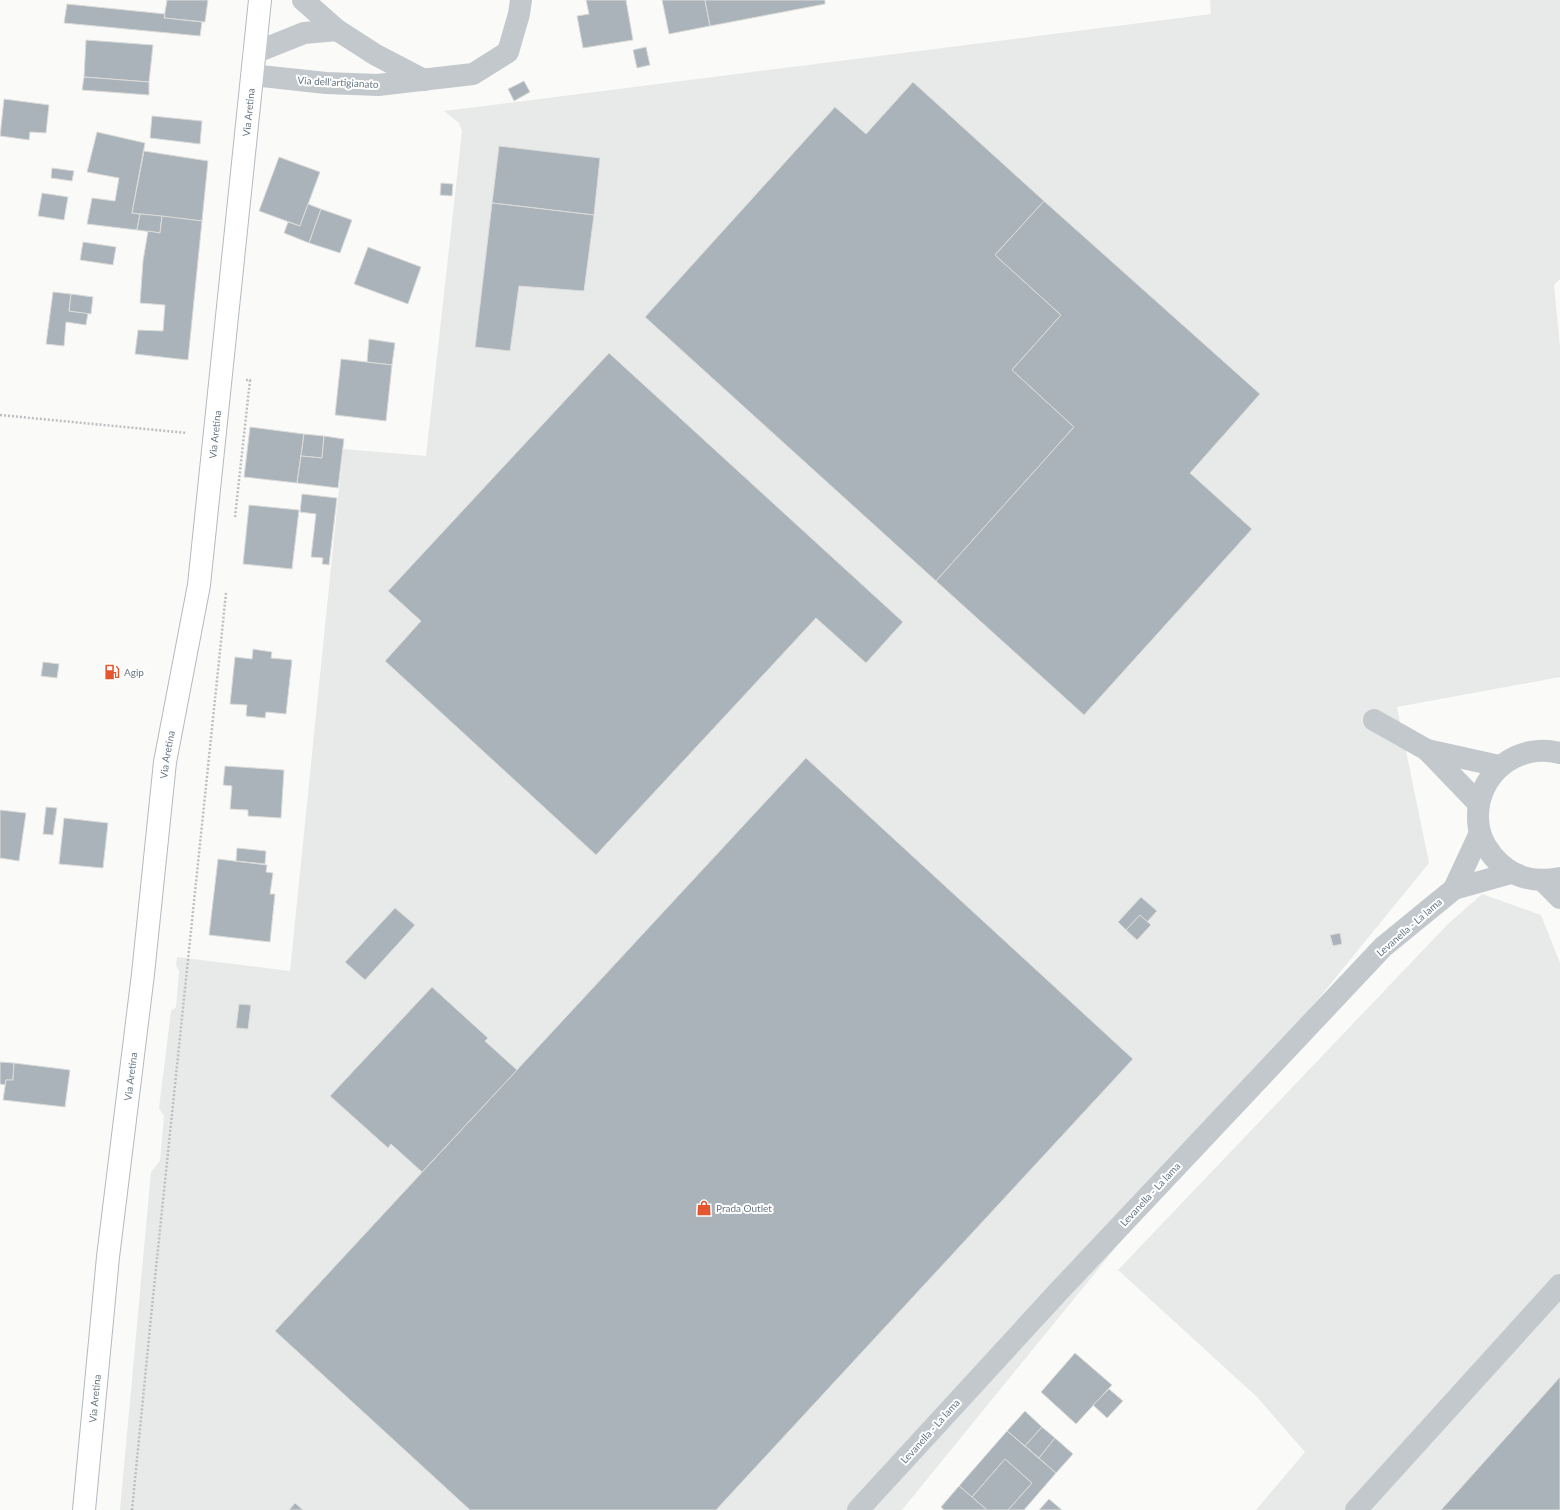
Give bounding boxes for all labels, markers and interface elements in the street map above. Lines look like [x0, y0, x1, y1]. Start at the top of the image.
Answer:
street label: Via dell'artigianato [297, 74, 379, 90]
street label: Via Aretina [240, 87, 257, 137]
street label: Via Aretina [206, 410, 223, 459]
fuel station icon: Agip [103, 663, 121, 681]
place label: Agip [124, 666, 144, 678]
street label: Via Aretina [157, 730, 177, 779]
street label: Levanella - La lama [1374, 895, 1444, 959]
street label: Via Aretina [121, 1052, 139, 1101]
street label: Levanella - La lama [1117, 1160, 1183, 1228]
shop icon: Prada Outlet [695, 1199, 713, 1217]
place label: Prada Outlet [716, 1202, 772, 1214]
street label: Via Aretina [86, 1374, 103, 1423]
street label: Levanella - La lama [898, 1396, 962, 1466]

